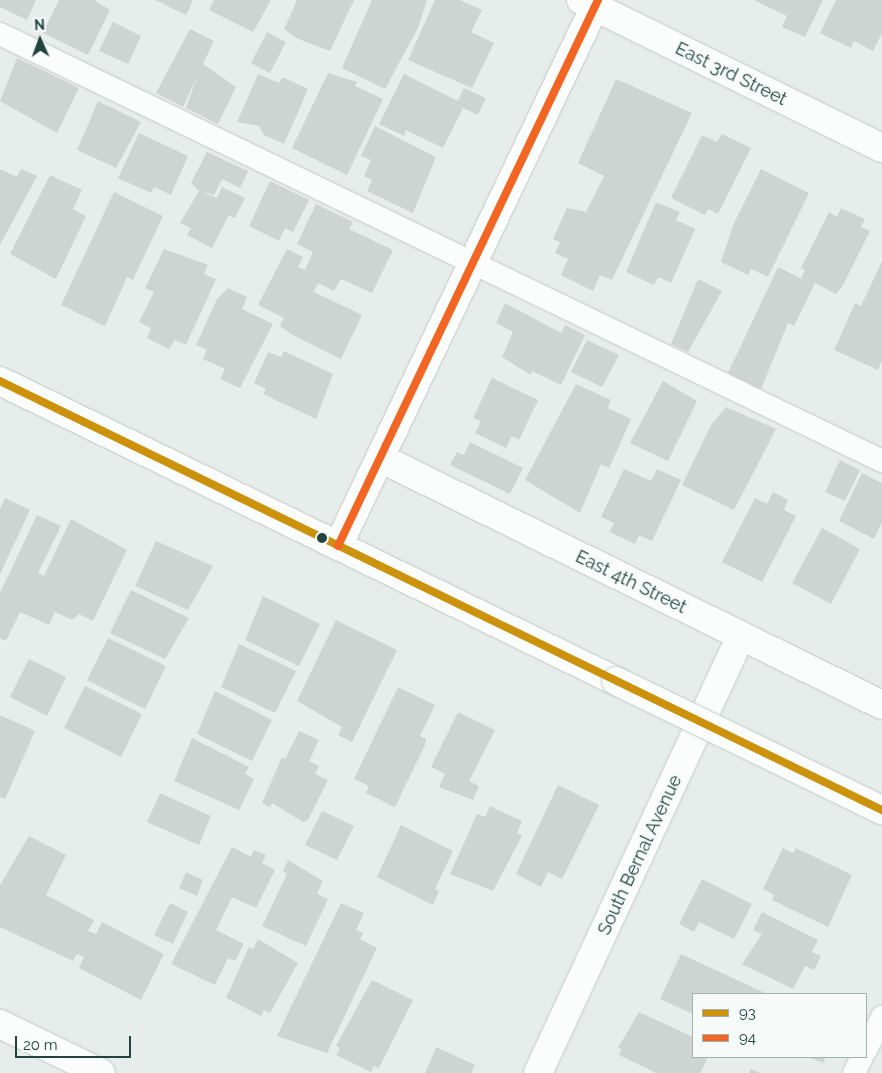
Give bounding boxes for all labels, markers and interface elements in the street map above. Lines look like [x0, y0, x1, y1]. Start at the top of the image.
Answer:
north arrow [15, 15, 65, 65]
text: N [34, 17, 45, 33]
street label: East 3rd Street [672, 38, 790, 110]
unlabelled marker [317, 533, 327, 543]
street label: East 4th Street [572, 546, 690, 618]
street label: South Bernal Avenue [593, 771, 687, 939]
legend [692, 993, 867, 1058]
text: 93 [739, 1004, 756, 1022]
scale bar [18, 1026, 134, 1058]
text: 94 [739, 1029, 756, 1047]
text: 20 m [23, 1036, 58, 1054]

